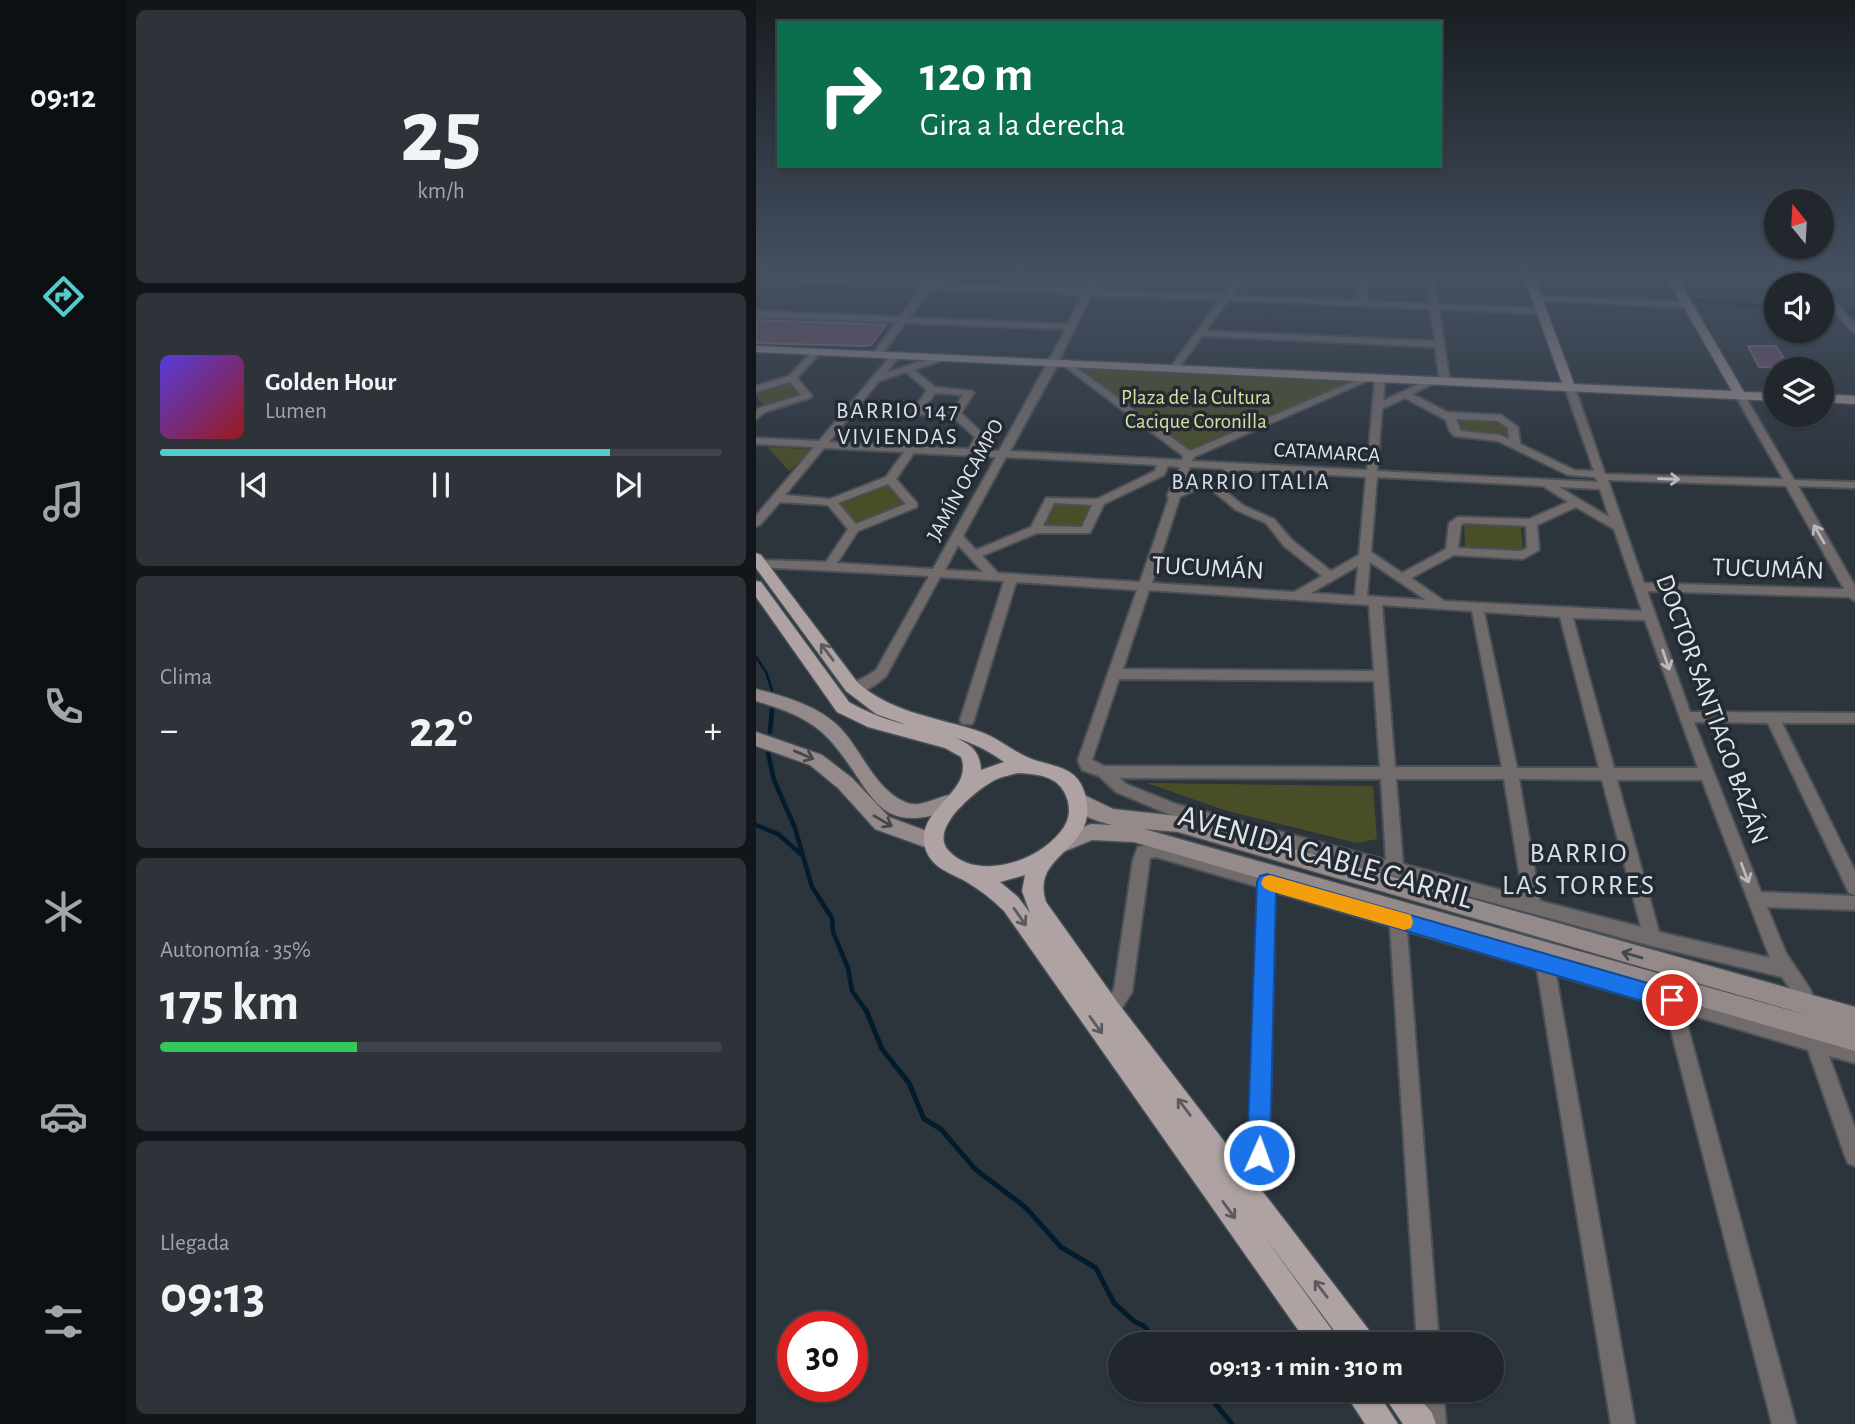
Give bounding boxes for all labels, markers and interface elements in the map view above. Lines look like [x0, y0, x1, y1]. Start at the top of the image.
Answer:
icon: right [805, 49, 896, 140]
text: 120 m [920, 51, 1033, 100]
text: 09:12 [30, 81, 96, 113]
text: 25 [400, 87, 482, 178]
text: Gira a la derecha [920, 109, 1125, 141]
text: km/h [417, 180, 465, 203]
north arrow [1764, 189, 1834, 259]
map controls [1764, 189, 1834, 427]
icon: directions [39, 272, 88, 321]
button: sound [1764, 273, 1834, 343]
button: layers [1764, 357, 1834, 427]
text: Golden Hour [265, 369, 396, 395]
park label: Plaza de la Cultura Cacique Coronilla [1121, 387, 1271, 432]
text: Lumen [265, 400, 327, 423]
district label: BARRIO 147 VIVIENDAS [836, 400, 960, 449]
street label: JAMÍN OCAMPO [922, 415, 1008, 545]
street label: CATAMARCA [1273, 439, 1381, 466]
icon: previous [235, 466, 273, 504]
icon: pause [422, 466, 460, 504]
icon: next [609, 466, 647, 504]
district label: BARRIO ITALIA [1171, 471, 1331, 494]
one-way arrow [1657, 473, 1680, 486]
icon: music [39, 477, 88, 526]
one-way arrow [1812, 524, 1826, 544]
street label: TUCUMÁN [1151, 550, 1265, 584]
street label: TUCUMÁN [1711, 552, 1825, 584]
street label: DOCTOR SANTIAGO BAZÁN [1651, 570, 1775, 848]
one-way arrow [820, 643, 834, 662]
one-way arrow [1661, 648, 1673, 670]
text: Clima [160, 666, 212, 689]
icon: phone [39, 682, 88, 731]
text: 22° [409, 704, 473, 756]
text: − [160, 712, 178, 750]
text: + [704, 712, 722, 750]
one-way arrow [793, 749, 814, 762]
street label: AVENIDA CABLE CARRIL [1175, 800, 1477, 915]
one-way arrow [873, 814, 893, 828]
district label: BARRIO LAS TORRES [1502, 840, 1656, 900]
one-way arrow [1740, 862, 1753, 883]
icon: climate [39, 887, 88, 936]
one-way arrow [1013, 907, 1027, 926]
text: Autonomía · 35% [160, 939, 311, 962]
one-way arrow [1621, 947, 1643, 960]
pin [1642, 970, 1702, 1030]
text: 175 km [160, 977, 299, 1029]
icon: arrive [1653, 981, 1691, 1019]
one-way arrow [1089, 1015, 1103, 1034]
icon: car [39, 1092, 88, 1141]
one-way arrow [1177, 1099, 1192, 1117]
position arrow [1222, 1118, 1296, 1192]
one-way arrow [1222, 1200, 1236, 1219]
text: Llegada [160, 1232, 230, 1255]
text: 09:13 [160, 1270, 265, 1322]
one-way arrow [1314, 1280, 1328, 1299]
icon: filters [39, 1297, 88, 1346]
speed limit sign: 30 [777, 1311, 868, 1402]
text: 09:13 · 1 min · 310 m [1209, 1354, 1403, 1380]

